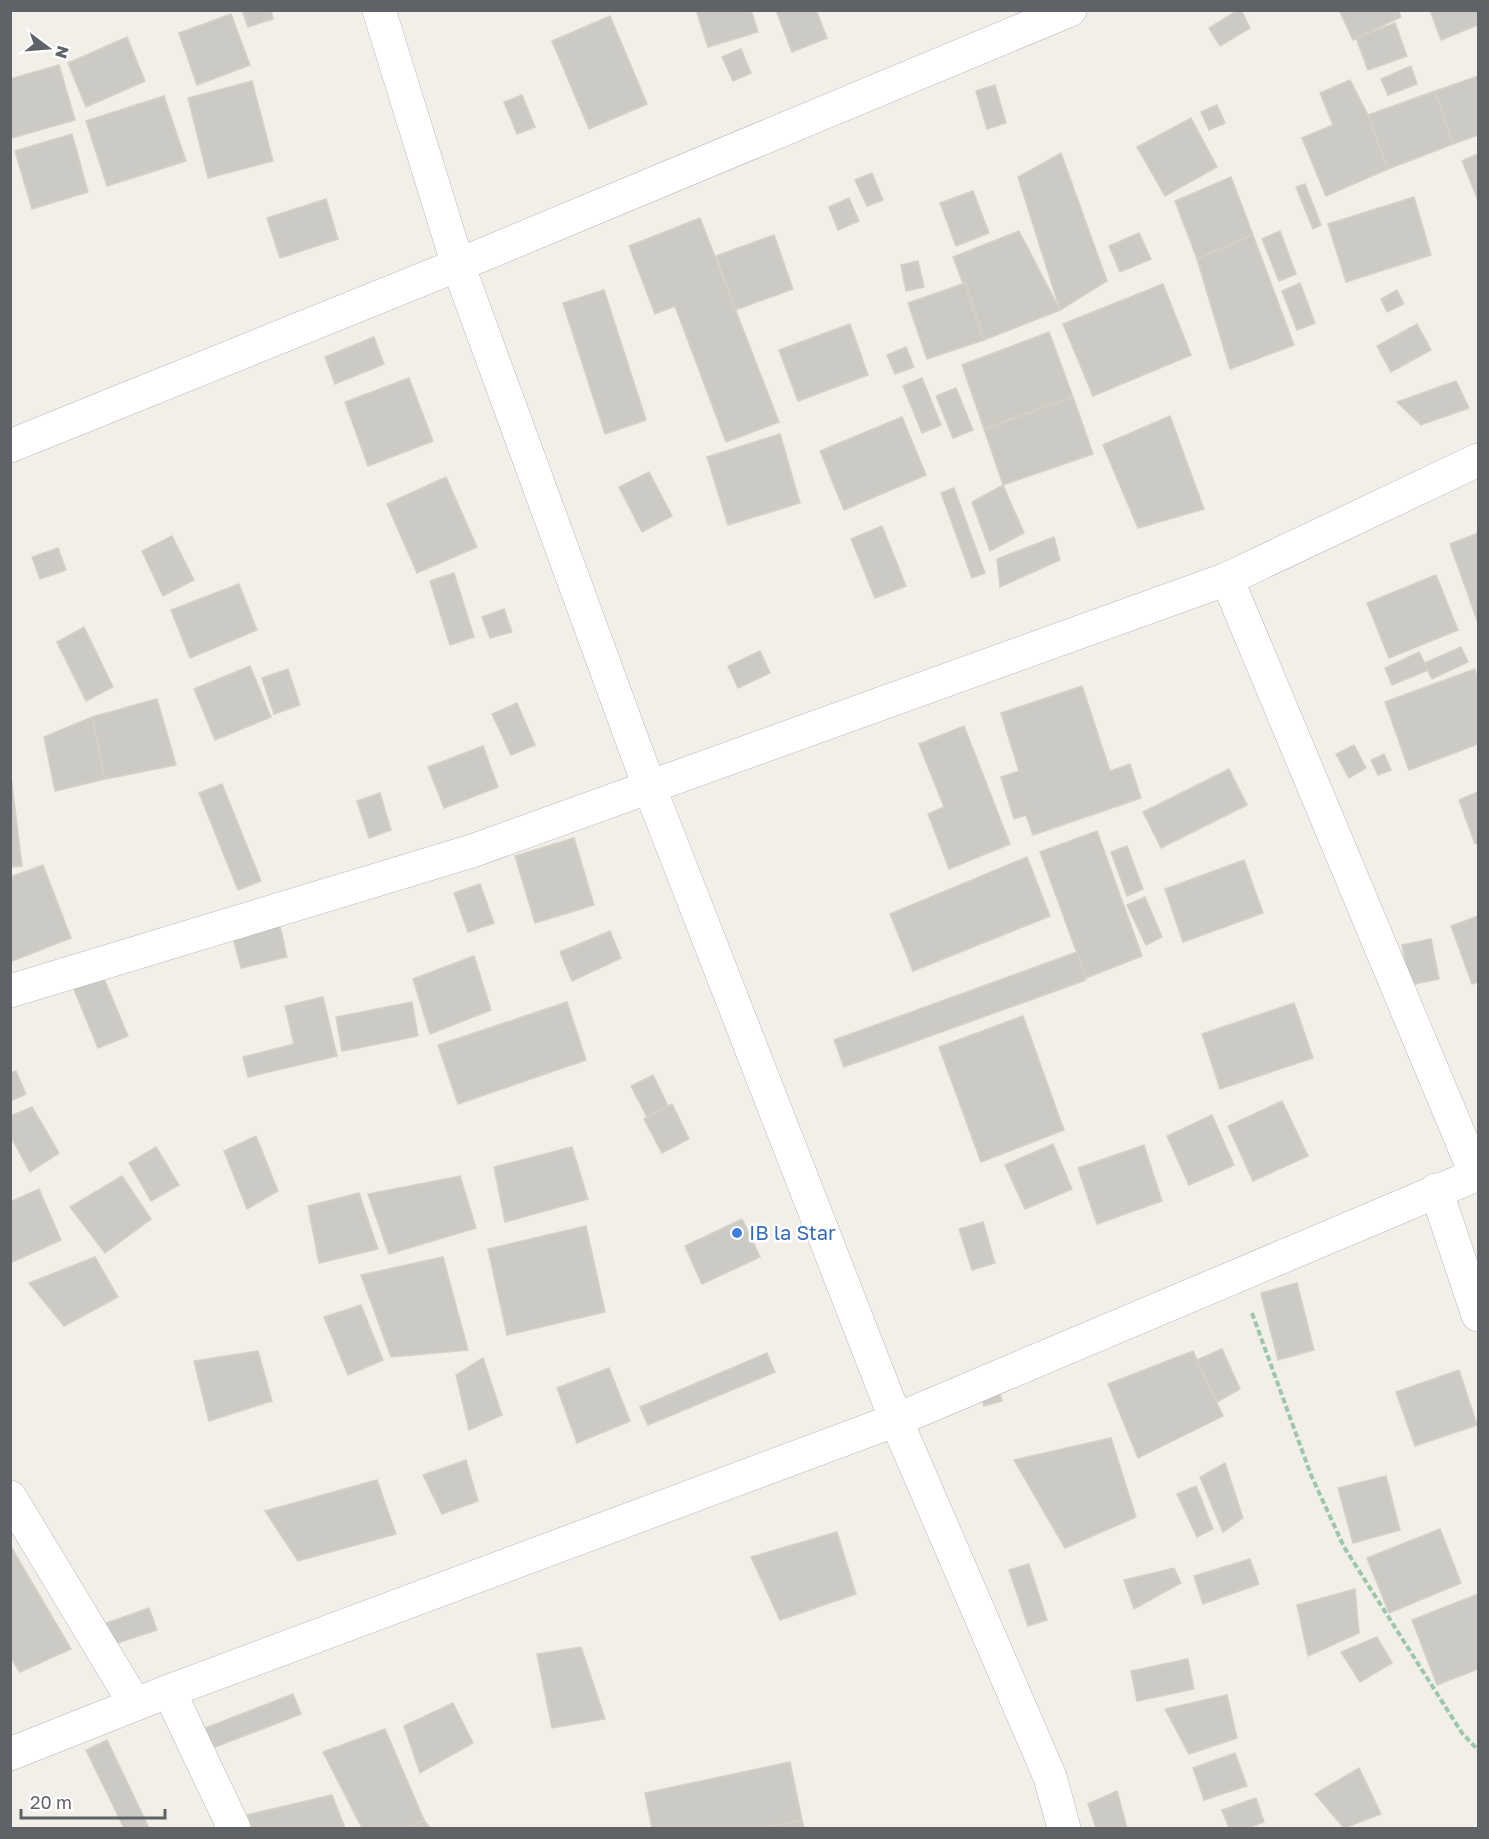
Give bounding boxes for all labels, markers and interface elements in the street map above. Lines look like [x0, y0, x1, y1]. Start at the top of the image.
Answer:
north arrow [18, 18, 78, 78]
text: N [51, 44, 74, 61]
place label: IB la Star [749, 1220, 836, 1244]
marker: IB la Star [730, 1226, 744, 1240]
scale bar [21, 1782, 165, 1820]
text: 20 m [30, 1791, 72, 1813]

